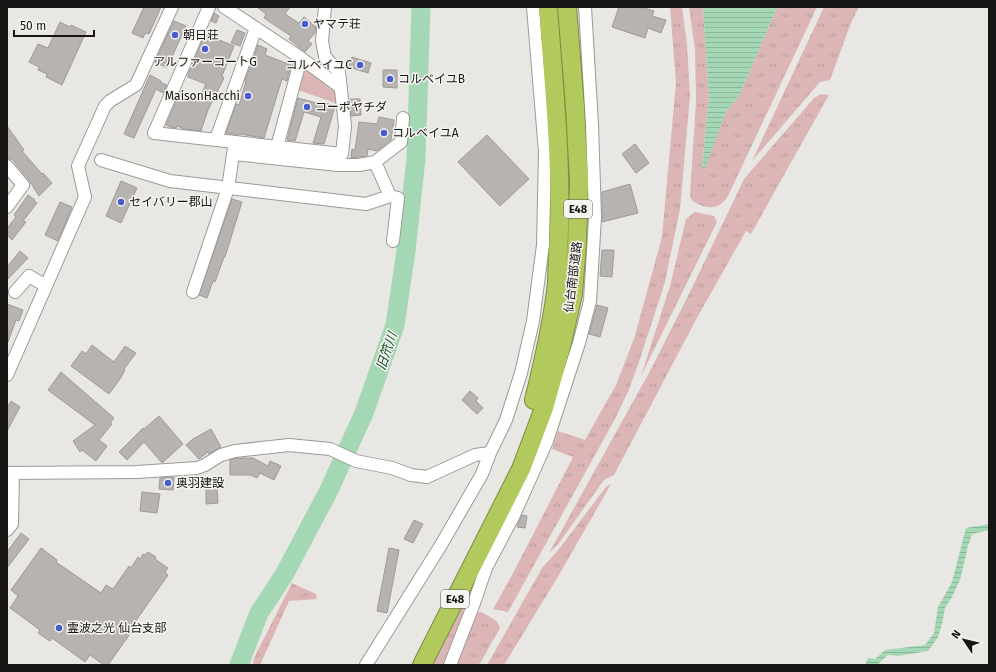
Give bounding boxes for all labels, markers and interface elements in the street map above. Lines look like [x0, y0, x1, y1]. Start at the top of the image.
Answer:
scale bar [14, 12, 94, 38]
place label: ヤマテ荘 [313, 17, 361, 31]
text: 50 m [20, 19, 46, 33]
marker: ヤマテ荘 [300, 19, 310, 29]
place label: 朝日荘 [183, 28, 219, 42]
marker: 朝日荘 [170, 30, 180, 40]
marker: アルファーコートG [200, 44, 210, 54]
place label: アルファーコートG [153, 55, 257, 69]
place label: コルベイユC [286, 58, 352, 72]
marker: コルベイユC [355, 60, 365, 70]
place label: コルベイユB [398, 72, 465, 86]
marker: コルベイユB [385, 74, 395, 84]
place label: MaisonHacchi [165, 89, 240, 103]
marker: MaisonHacchi [243, 91, 253, 101]
place label: コーポヤチダ [315, 100, 387, 114]
marker: コーポヤチダ [302, 102, 312, 112]
place label: コルベイユA [392, 126, 459, 140]
marker: コルベイユA [379, 128, 389, 138]
place label: セイバリー郡山 [129, 195, 213, 209]
marker: セイバリー郡山 [116, 197, 126, 207]
road number: E48 [564, 200, 592, 218]
street label: 仙台南部道路 [562, 240, 584, 314]
water label: 旧笊川 [373, 328, 401, 372]
place label: 奥羽建設 [176, 476, 224, 490]
marker: 奥羽建設 [163, 478, 173, 488]
road number: E48 [441, 590, 469, 608]
north arrow [944, 620, 984, 660]
place label: 霊波之光 仙台支部 [67, 621, 166, 635]
marker: 霊波之光 仙台支部 [54, 623, 64, 633]
text: N [949, 628, 964, 641]

